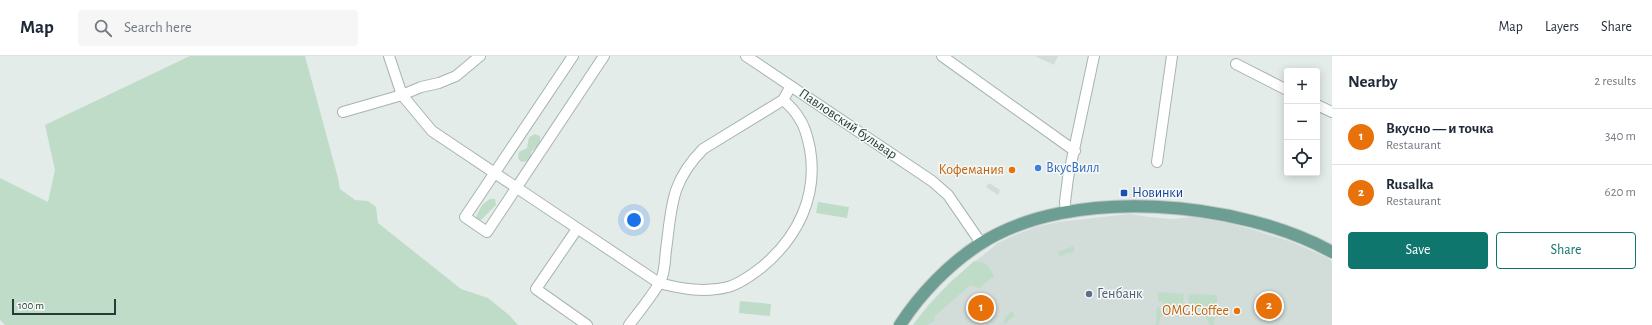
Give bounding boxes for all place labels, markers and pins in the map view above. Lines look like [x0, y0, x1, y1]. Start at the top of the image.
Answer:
place label: ВкусВилл [1046, 161, 1099, 175]
place label: Кофемания [938, 163, 1004, 177]
marker: ВкусВилл [1033, 163, 1043, 173]
marker: Кофемания [1007, 165, 1017, 175]
place label: Новинки [1132, 186, 1183, 200]
marker: Новинки [1119, 188, 1129, 198]
place label: Генбанк [1097, 287, 1143, 301]
marker: Генбанк [1084, 289, 1094, 299]
pin: 2 [1256, 291, 1282, 321]
pin: 1 [968, 293, 994, 323]
place label: OMG!Coffee [1162, 304, 1229, 318]
marker: OMG!Coffee [1232, 306, 1242, 316]

